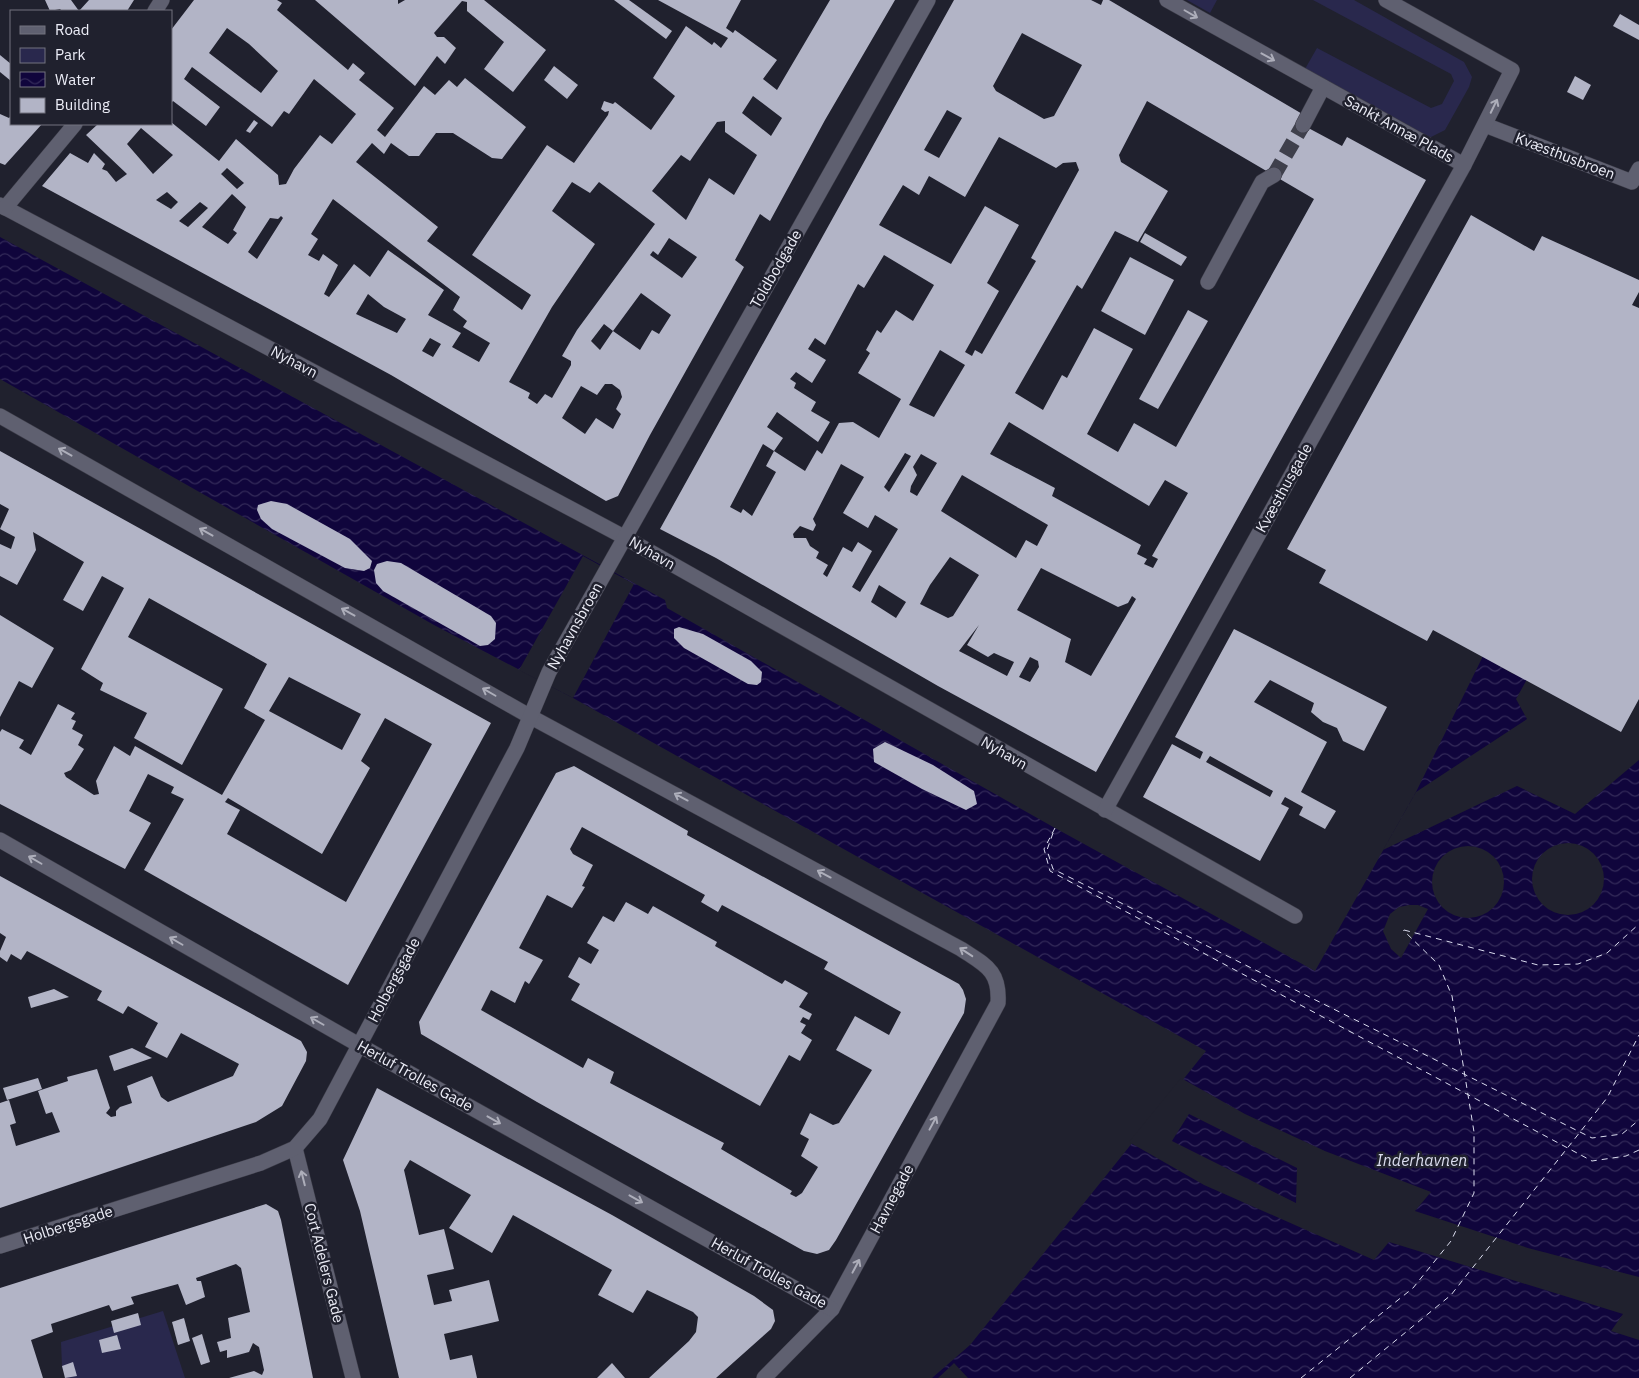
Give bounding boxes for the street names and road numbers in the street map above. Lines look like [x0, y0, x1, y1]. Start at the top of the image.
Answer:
street label: Sankt Annæ Plads [1341, 91, 1457, 166]
street label: Kvæsthusbroen [1512, 128, 1618, 183]
street label: Toldbodgade [745, 226, 806, 311]
street label: Nyhavn [268, 341, 321, 382]
street label: Kvæsthusgade [1251, 440, 1316, 536]
street label: Nyhavn [626, 532, 679, 573]
street label: Nyhavnsbroen [543, 579, 606, 673]
street label: Nyhavn [978, 732, 1031, 773]
street label: Holbergsgade [363, 934, 424, 1025]
street label: Herluf Trolles Gade [354, 1036, 477, 1115]
street label: Havnegade [865, 1161, 918, 1237]
street label: Holbergsgade [21, 1201, 115, 1248]
street label: Cort Adelers Gade [300, 1201, 349, 1325]
street label: Herluf Trolles Gade [708, 1233, 831, 1312]

